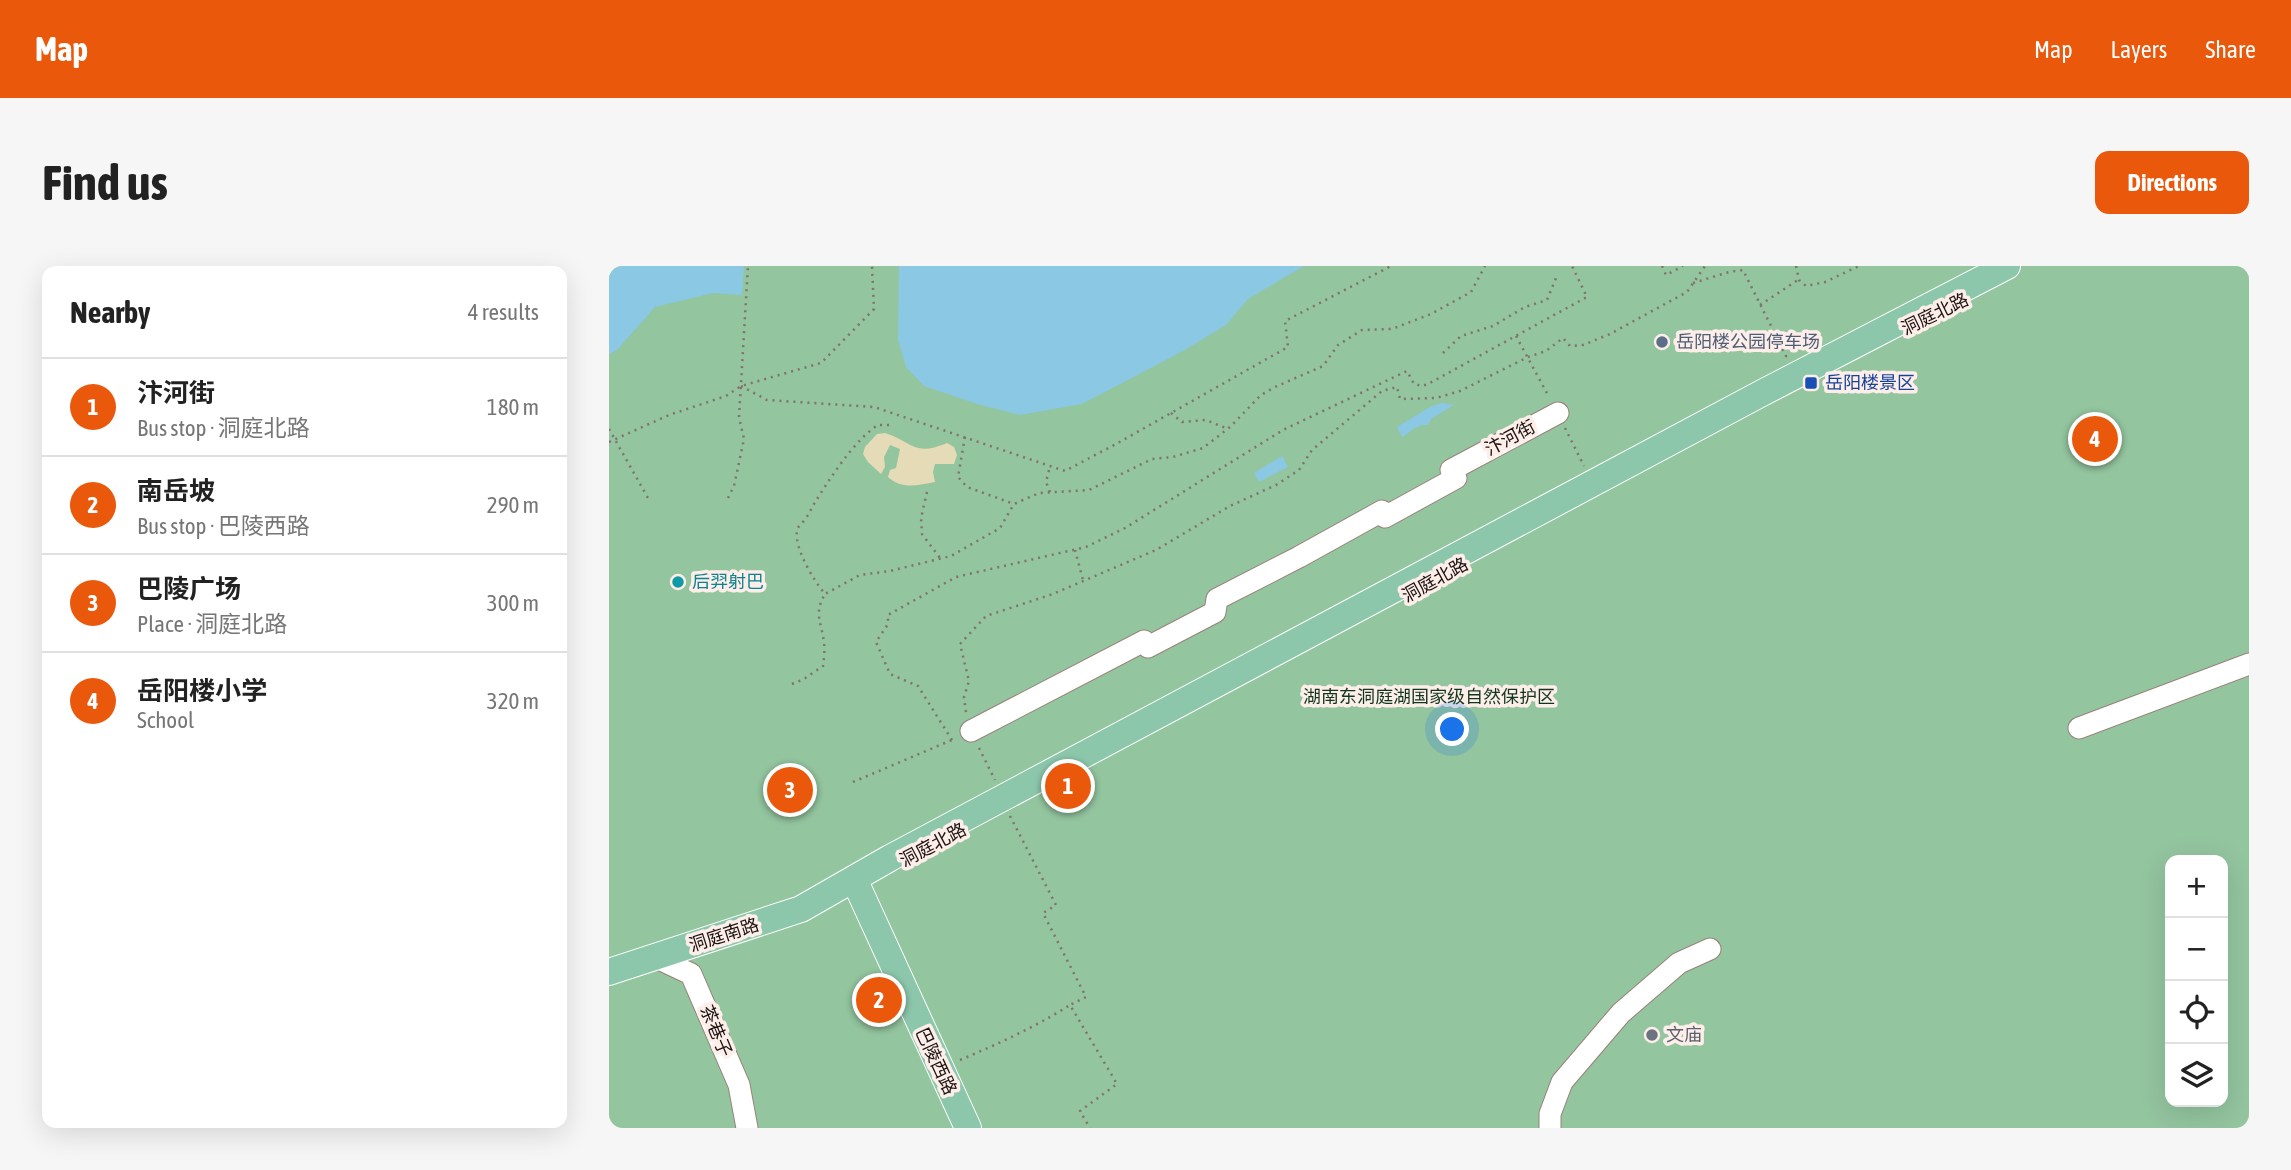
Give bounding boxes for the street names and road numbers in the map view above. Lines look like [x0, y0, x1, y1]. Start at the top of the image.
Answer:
street label: 洞庭北路 [1898, 288, 1972, 339]
street label: 汴河街 [1481, 416, 1539, 460]
street label: 洞庭北路 [1398, 553, 1471, 606]
street label: 洞庭北路 [896, 818, 969, 871]
street label: 洞庭南路 [686, 913, 761, 956]
street label: 茶巷子 [696, 1002, 737, 1060]
street label: 巴陵西路 [912, 1024, 961, 1098]

